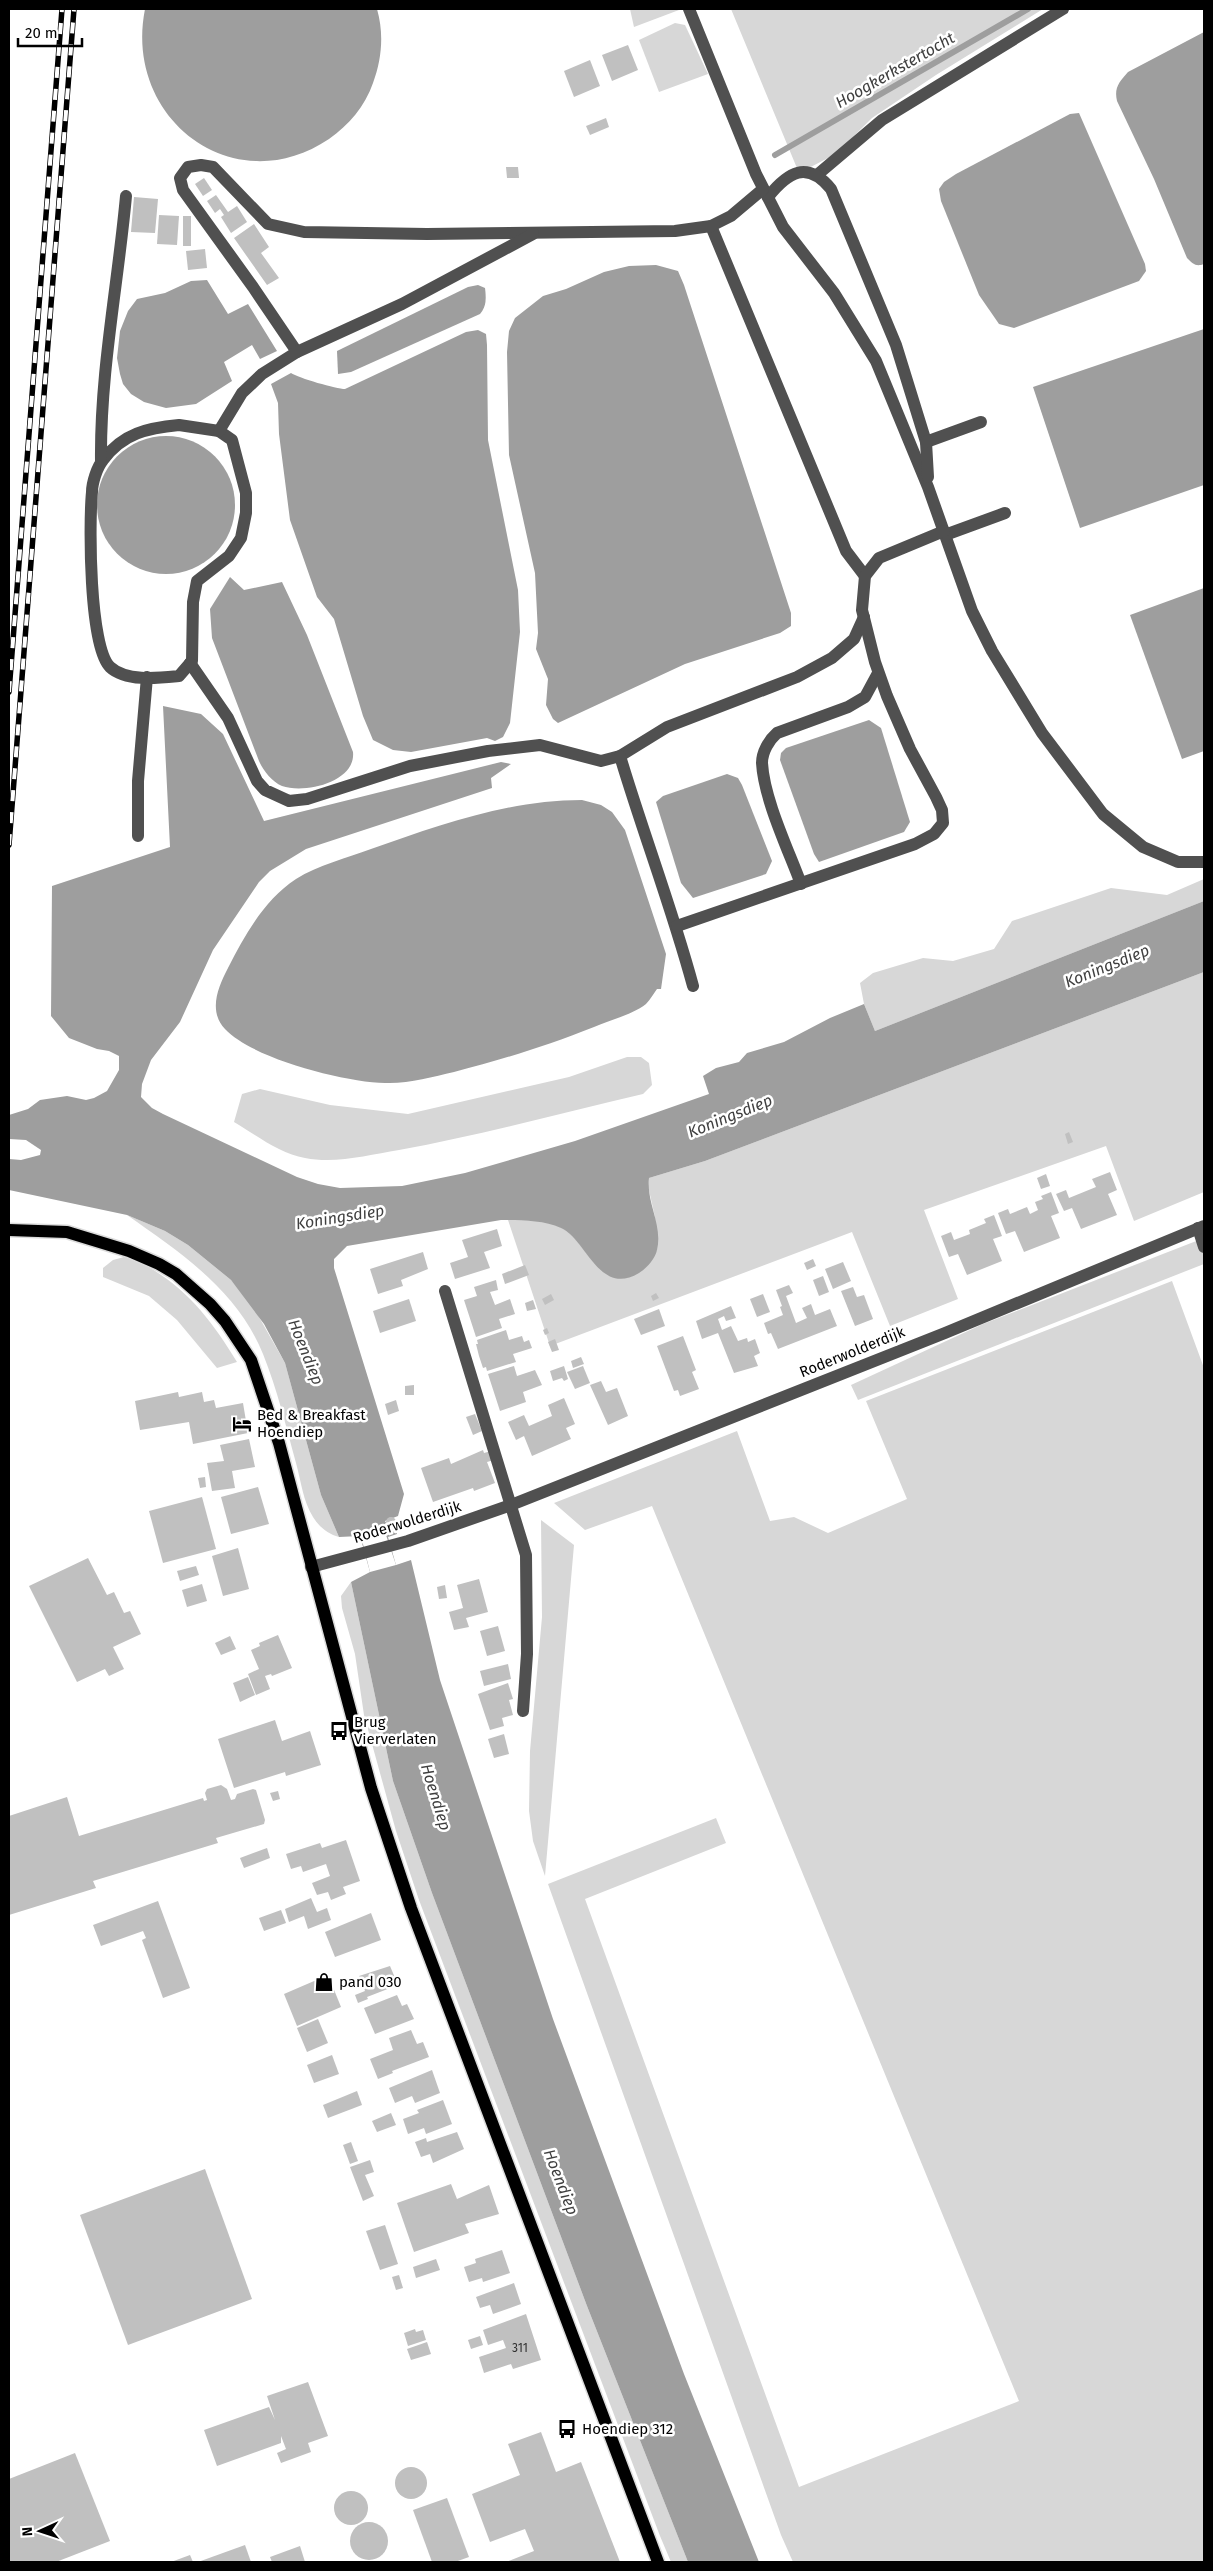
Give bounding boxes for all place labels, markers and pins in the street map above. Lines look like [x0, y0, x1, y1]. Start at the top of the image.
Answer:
place label: Bed & Breakfast Hoendiep [257, 1406, 366, 1441]
hotel icon: Bed & Breakfast Hoendiep [231, 1413, 253, 1435]
place label: Brug Vierverlaten [354, 1713, 436, 1748]
bus stop icon: Brug Vierverlaten [328, 1720, 350, 1742]
shop icon: pand 030 [313, 1971, 335, 1993]
place label: pand 030 [339, 1973, 402, 1991]
bus stop icon: Hoendiep 312 [556, 2418, 578, 2440]
place label: Hoendiep 312 [582, 2420, 673, 2438]

